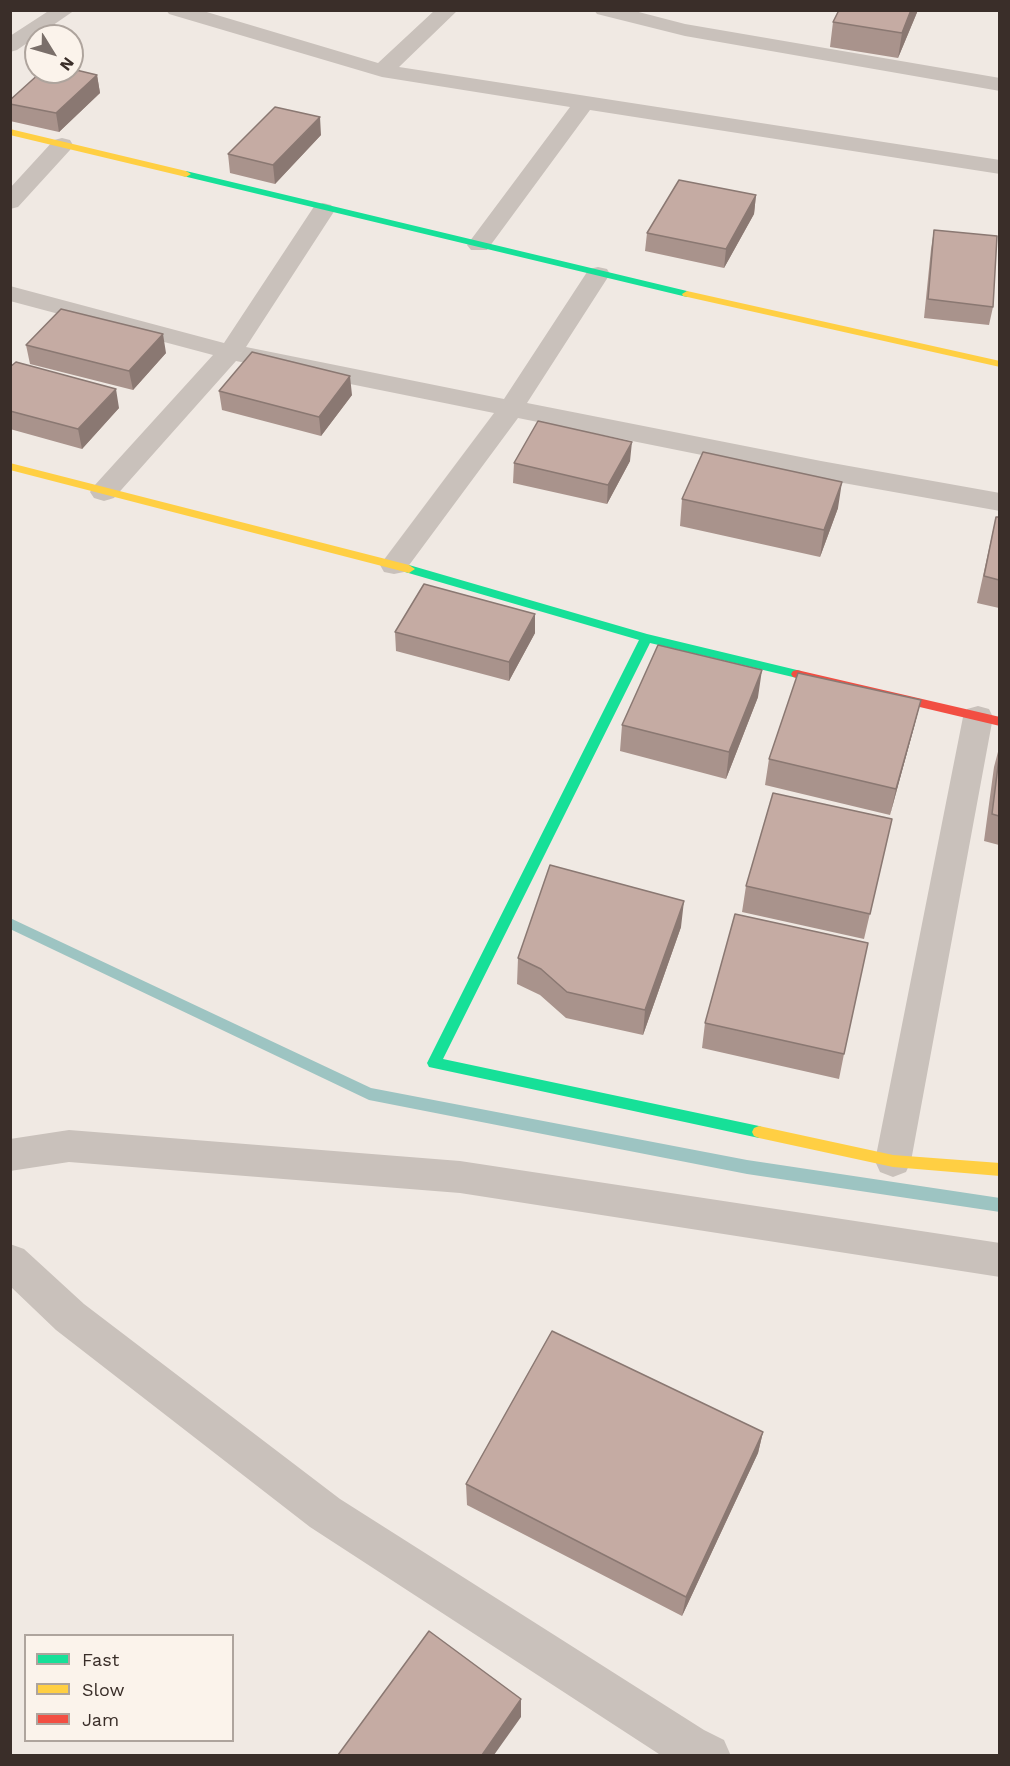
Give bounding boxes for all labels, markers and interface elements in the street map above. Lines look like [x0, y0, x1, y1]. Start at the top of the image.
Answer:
north arrow [24, 24, 84, 84]
text: N [56, 53, 78, 74]
legend [24, 1634, 234, 1742]
text: Fast [82, 1649, 119, 1670]
text: Slow [82, 1679, 125, 1700]
text: Jam [82, 1709, 119, 1730]

